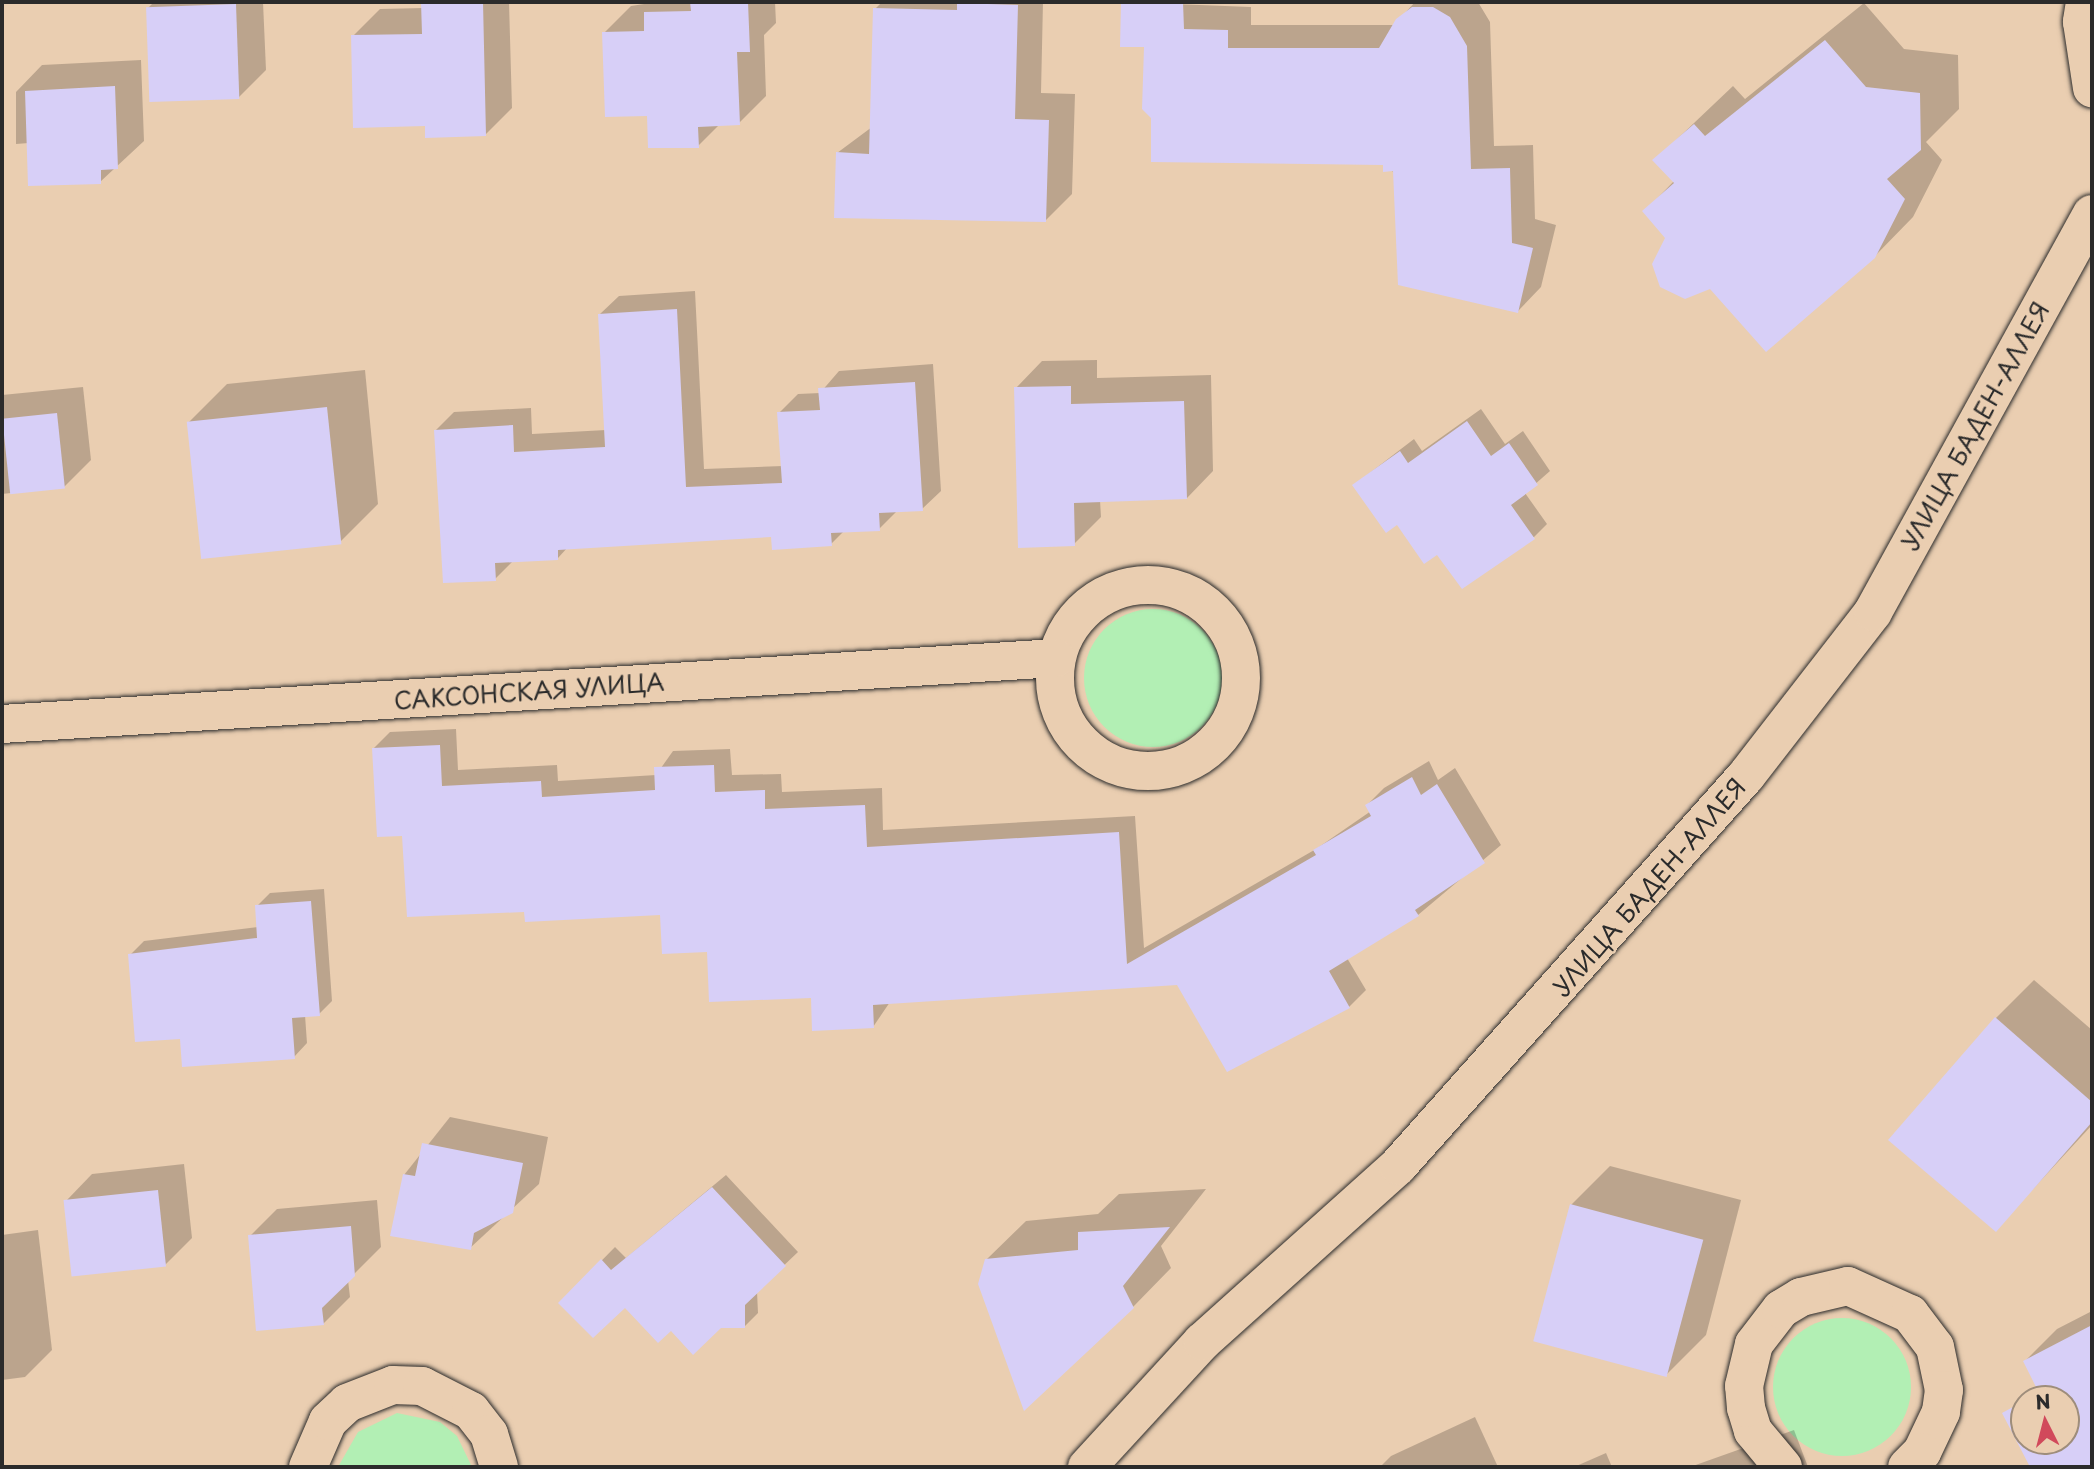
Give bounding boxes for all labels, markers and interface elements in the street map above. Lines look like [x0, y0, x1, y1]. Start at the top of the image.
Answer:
street label: УЛИЦА БАДЕН-АЛЛЕЯ [1895, 297, 2055, 555]
street label: САКСОНСКАЯ УЛИЦА [393, 667, 665, 715]
street label: УЛИЦА БАДЕН-АЛЛЕЯ [1547, 772, 1751, 1002]
north arrow [2010, 1385, 2080, 1455]
text: N [2034, 1386, 2052, 1416]

